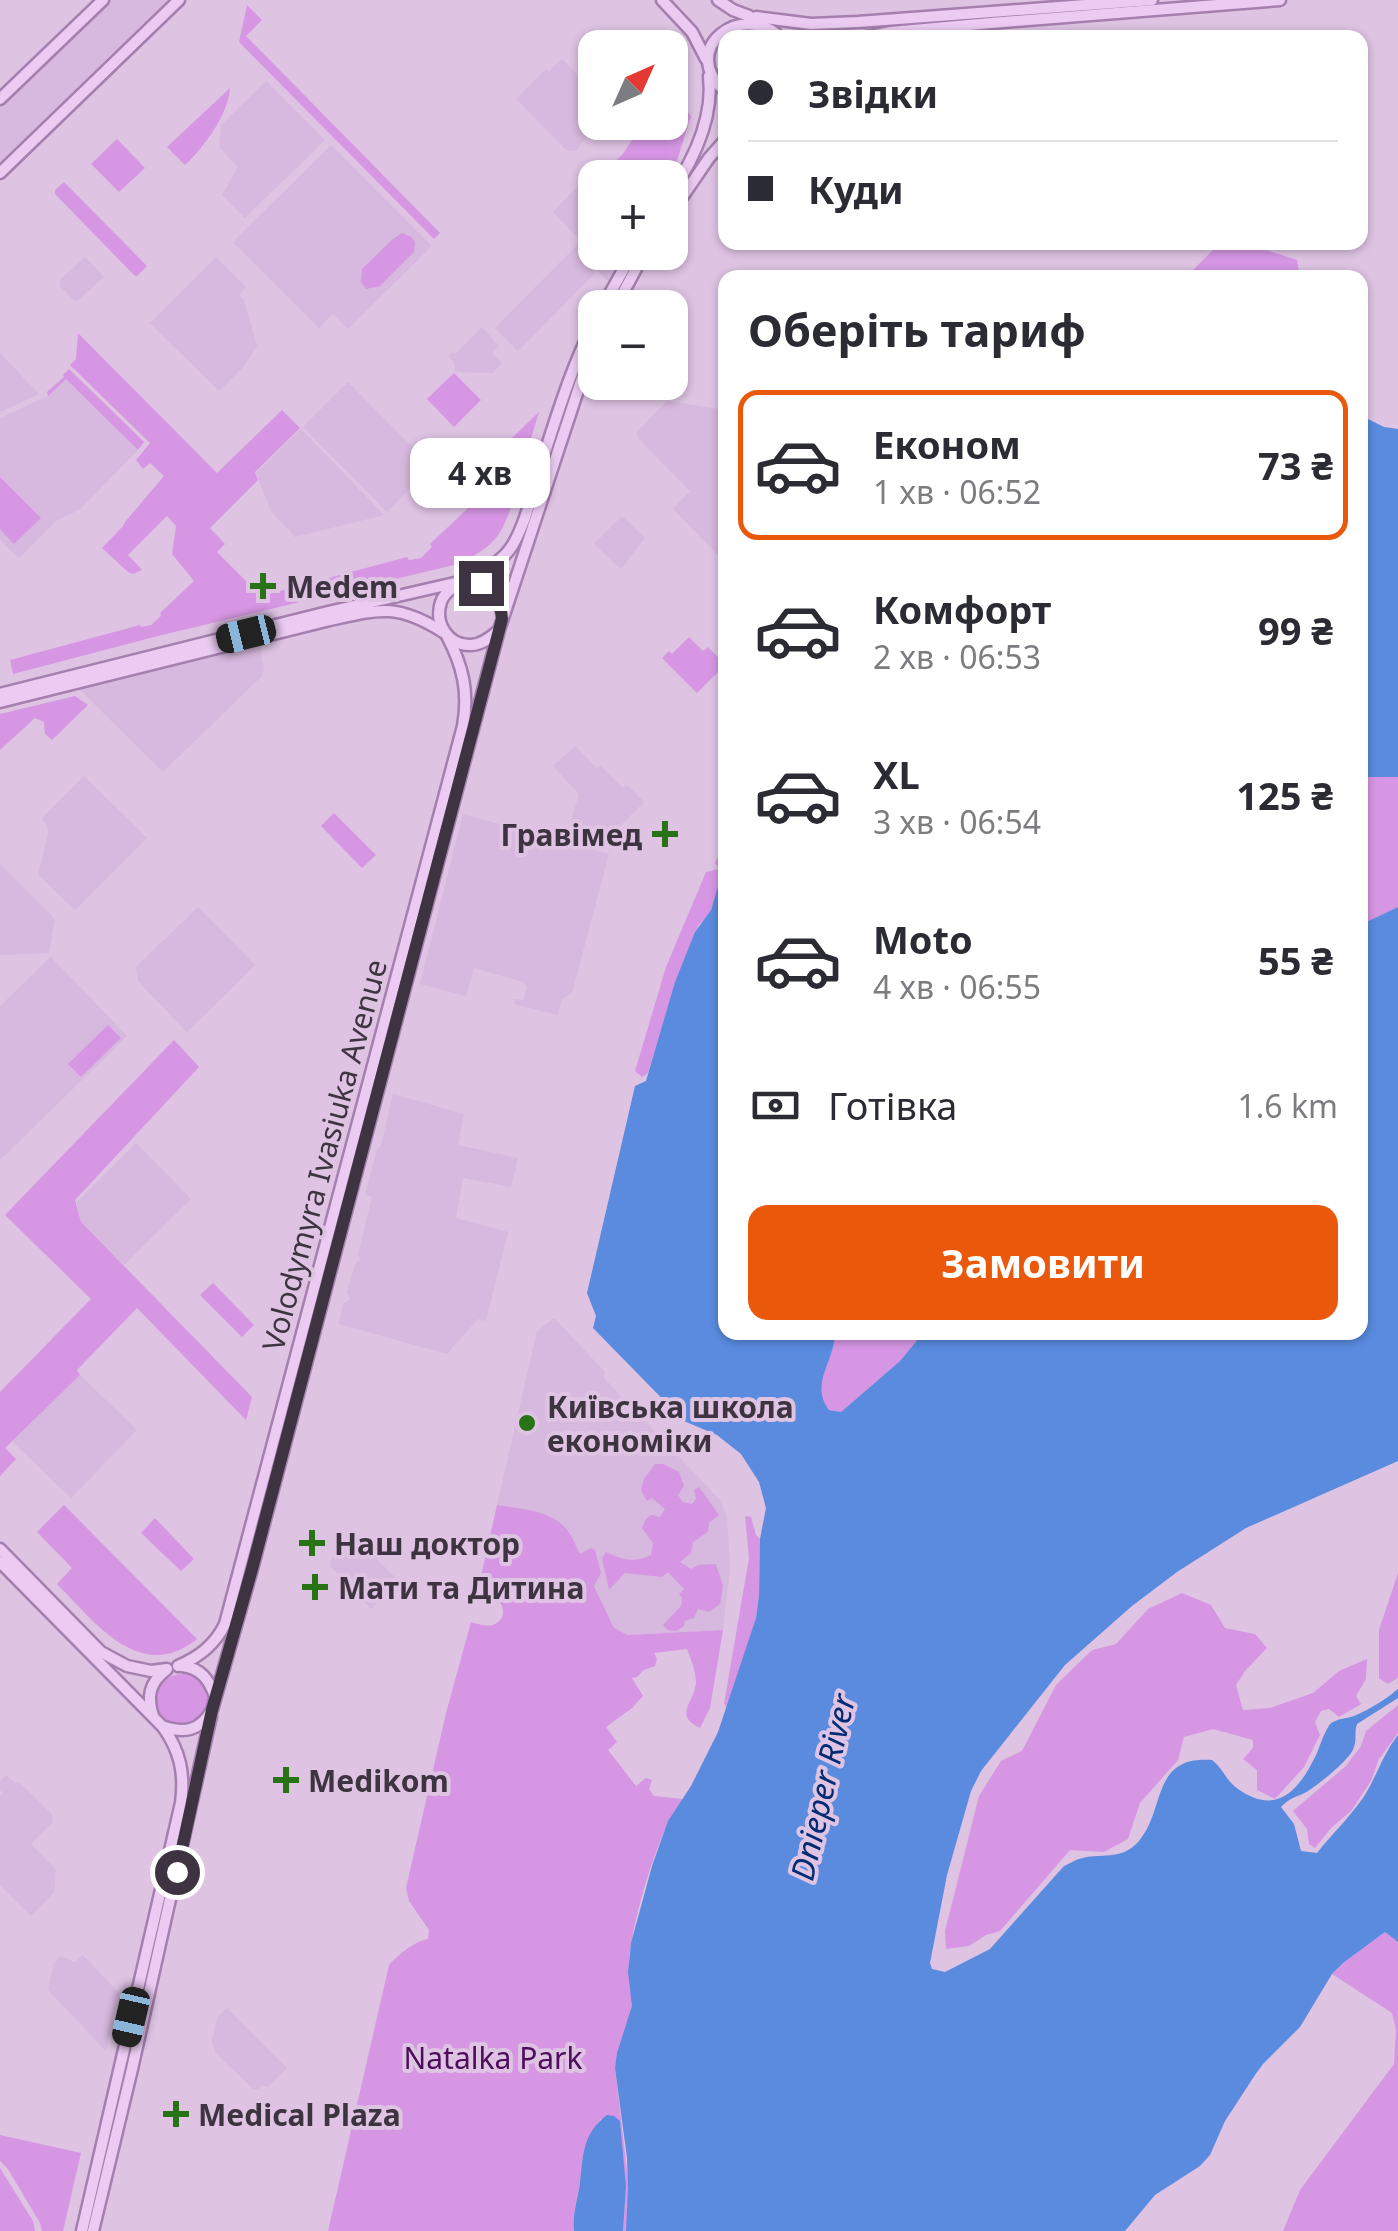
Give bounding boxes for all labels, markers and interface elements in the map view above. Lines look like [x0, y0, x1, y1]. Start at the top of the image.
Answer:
north arrow [578, 30, 688, 140]
map controls [578, 30, 688, 400]
text: Звідки [808, 67, 938, 119]
button: + [578, 160, 688, 270]
text: Куди [808, 163, 904, 215]
button: − [578, 290, 688, 400]
text: Оберіть тариф [748, 299, 1086, 360]
text: Економ [873, 418, 1021, 470]
icon: car [753, 420, 843, 510]
callout: 4 хв [411, 438, 551, 508]
text: 73 ₴ [1258, 439, 1333, 491]
text: 4 хв [448, 451, 512, 494]
text: 1 хв · 06:52 [873, 470, 1041, 513]
route end [459, 561, 504, 606]
place label: Medem [286, 566, 398, 607]
marker: Medem [250, 573, 276, 599]
text: Комфорт [873, 583, 1051, 635]
icon: car [753, 585, 843, 675]
text: 99 ₴ [1258, 604, 1333, 656]
car [213, 612, 279, 656]
text: 2 хв · 06:53 [873, 635, 1041, 678]
text: XL [873, 748, 920, 800]
icon: car [753, 750, 843, 840]
text: 125 ₴ [1236, 769, 1333, 821]
text: 3 хв · 06:54 [873, 800, 1041, 843]
place label: Гравімед [501, 814, 642, 855]
marker: Гравімед [652, 821, 678, 847]
text: Moto [873, 913, 973, 965]
icon: car [753, 915, 843, 1005]
text: 55 ₴ [1258, 934, 1333, 986]
street label: Volodymyra Ivasiuka Avenue [252, 955, 396, 1355]
text: 4 хв · 06:55 [873, 965, 1041, 1008]
icon: cash [748, 1078, 803, 1133]
text: Готівка [828, 1079, 957, 1131]
text: 1.6 km [1237, 1084, 1338, 1127]
button: Замовити [748, 1205, 1338, 1320]
place label: Київська школа економіки [547, 1386, 794, 1461]
marker: Київська школа економіки [516, 1412, 538, 1434]
place label: Наш доктор [334, 1523, 520, 1564]
marker: Наш доктор [299, 1530, 325, 1556]
place label: Мати та Дитина [338, 1567, 584, 1608]
marker: Мати та Дитина [302, 1574, 328, 1600]
water label: Dnieper River [780, 1688, 865, 1884]
place label: Medikom [308, 1760, 449, 1801]
marker: Medikom [273, 1767, 299, 1793]
route start [155, 1850, 200, 1895]
car [110, 1984, 152, 2050]
park label: Natalka Park [403, 2037, 583, 2078]
place label: Medical Plaza [198, 2094, 401, 2135]
marker: Medical Plaza [163, 2101, 189, 2127]

